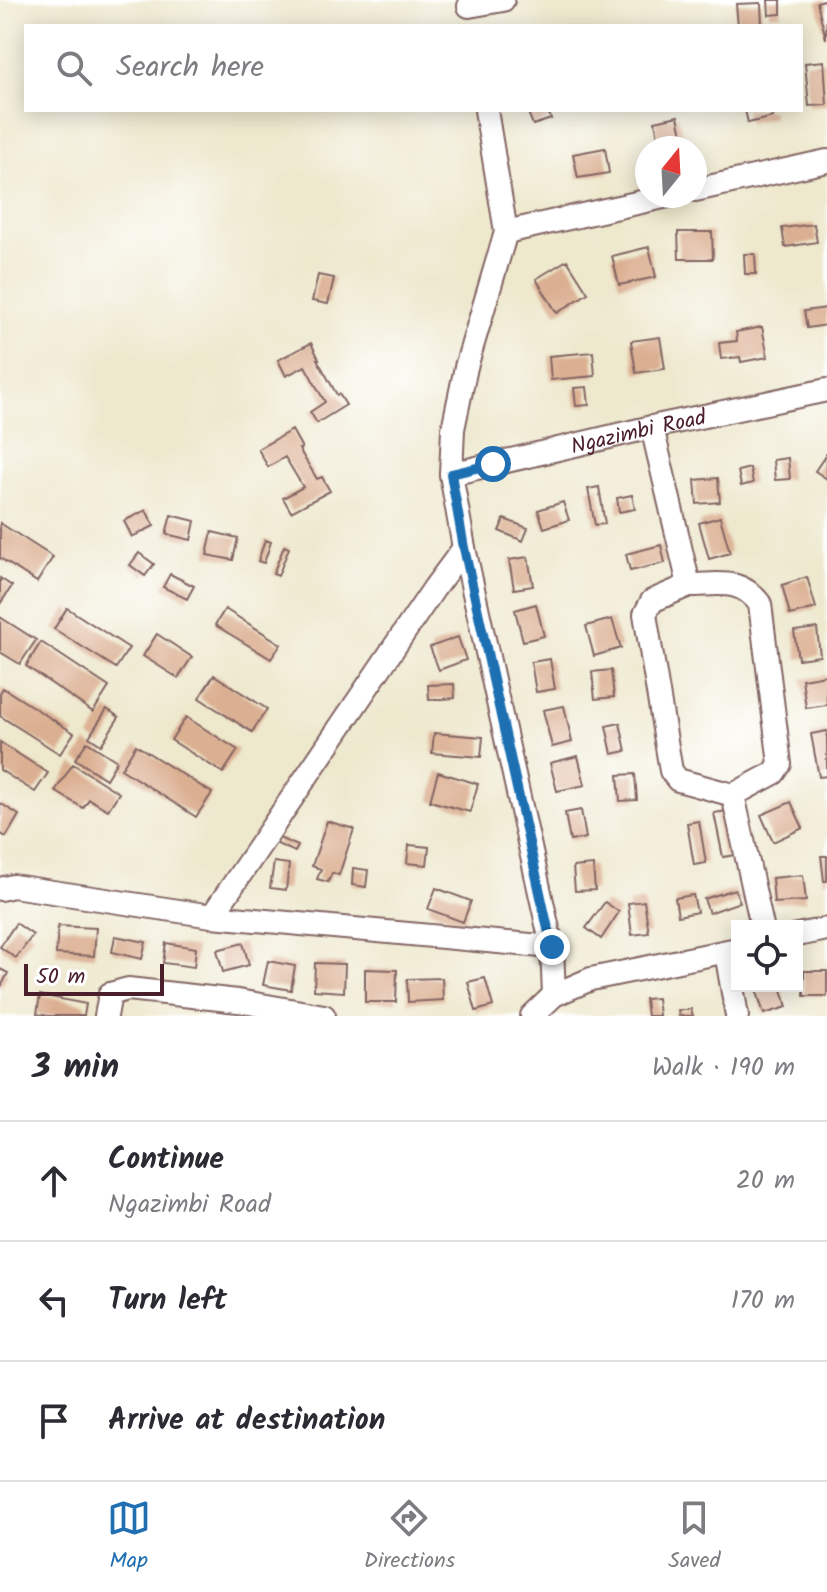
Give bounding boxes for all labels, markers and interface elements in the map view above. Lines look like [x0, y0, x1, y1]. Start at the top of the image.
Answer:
search box [24, 24, 803, 112]
text: Search here [116, 44, 264, 92]
icon: search [52, 46, 96, 90]
north arrow [635, 136, 707, 208]
street label: Ngazimbi Road [567, 401, 710, 465]
route start [475, 446, 511, 482]
map controls [731, 920, 803, 992]
button: locate [731, 920, 803, 992]
route end [534, 929, 570, 965]
scale bar [24, 960, 164, 996]
text: 50 m [36, 960, 85, 995]
text: 3 min [32, 1041, 119, 1095]
text: Walk · 190 m [652, 1047, 795, 1089]
text: Continue [108, 1136, 224, 1184]
icon: ahead [32, 1159, 76, 1203]
text: 20 m [736, 1160, 795, 1202]
text: Ngazimbi Road [108, 1184, 271, 1226]
text: Turn left [108, 1277, 227, 1325]
icon: left [32, 1279, 76, 1323]
text: 170 m [731, 1280, 795, 1322]
text: Arrive at destination [108, 1397, 385, 1445]
icon: arrive [32, 1399, 76, 1443]
tab: Map [107, 1496, 151, 1579]
tab: Directions [364, 1496, 455, 1579]
tab: Saved [668, 1496, 720, 1579]

